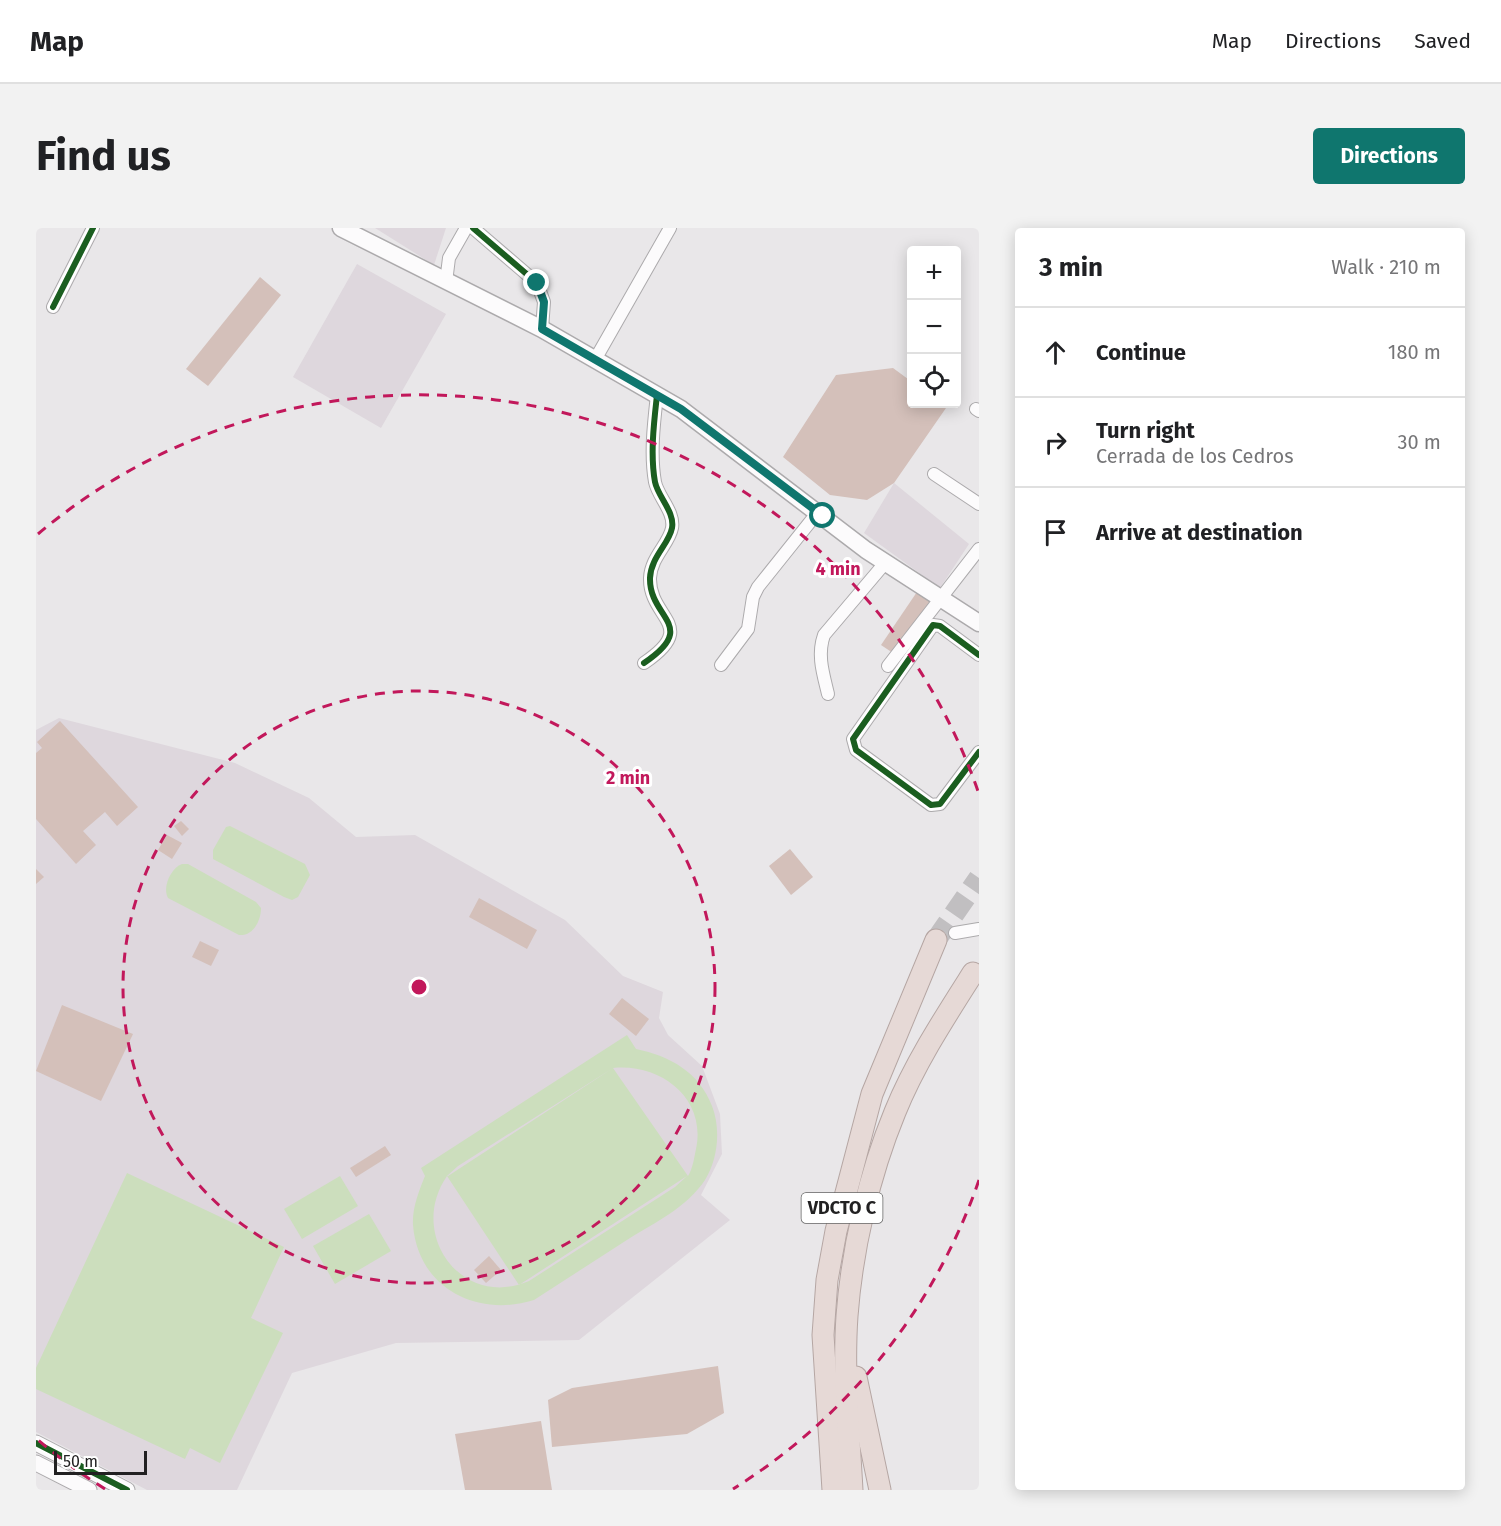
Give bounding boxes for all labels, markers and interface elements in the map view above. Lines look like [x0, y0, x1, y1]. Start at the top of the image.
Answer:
text: Map [30, 25, 84, 58]
text: Map [1212, 28, 1252, 54]
text: Directions [1285, 28, 1381, 54]
text: Saved [1414, 28, 1471, 54]
button: Directions [1313, 128, 1465, 184]
text: Find us [36, 131, 171, 181]
map controls [907, 246, 961, 408]
button: + [907, 246, 961, 300]
text: 3 min [1039, 252, 1103, 283]
text: Walk · 210 m [1331, 255, 1441, 279]
route end [523, 269, 549, 295]
button: − [907, 300, 961, 354]
icon: ahead [1039, 336, 1072, 369]
text: Continue [1096, 339, 1186, 366]
text: 180 m [1388, 340, 1441, 364]
button: locate [907, 354, 961, 408]
text: Turn right [1096, 417, 1195, 444]
icon: right [1039, 426, 1072, 459]
text: 30 m [1397, 430, 1441, 454]
text: Cerrada de los Cedros [1096, 444, 1294, 468]
route start [809, 502, 835, 528]
icon: arrive [1039, 516, 1072, 549]
text: Arrive at destination [1096, 519, 1303, 546]
text: 4 min [815, 558, 861, 580]
text: 2 min [606, 767, 650, 789]
centre of rings [409, 977, 429, 997]
road number: VDCTO C [802, 1193, 882, 1223]
scale bar [54, 1448, 147, 1476]
text: 50 m [63, 1452, 98, 1471]

